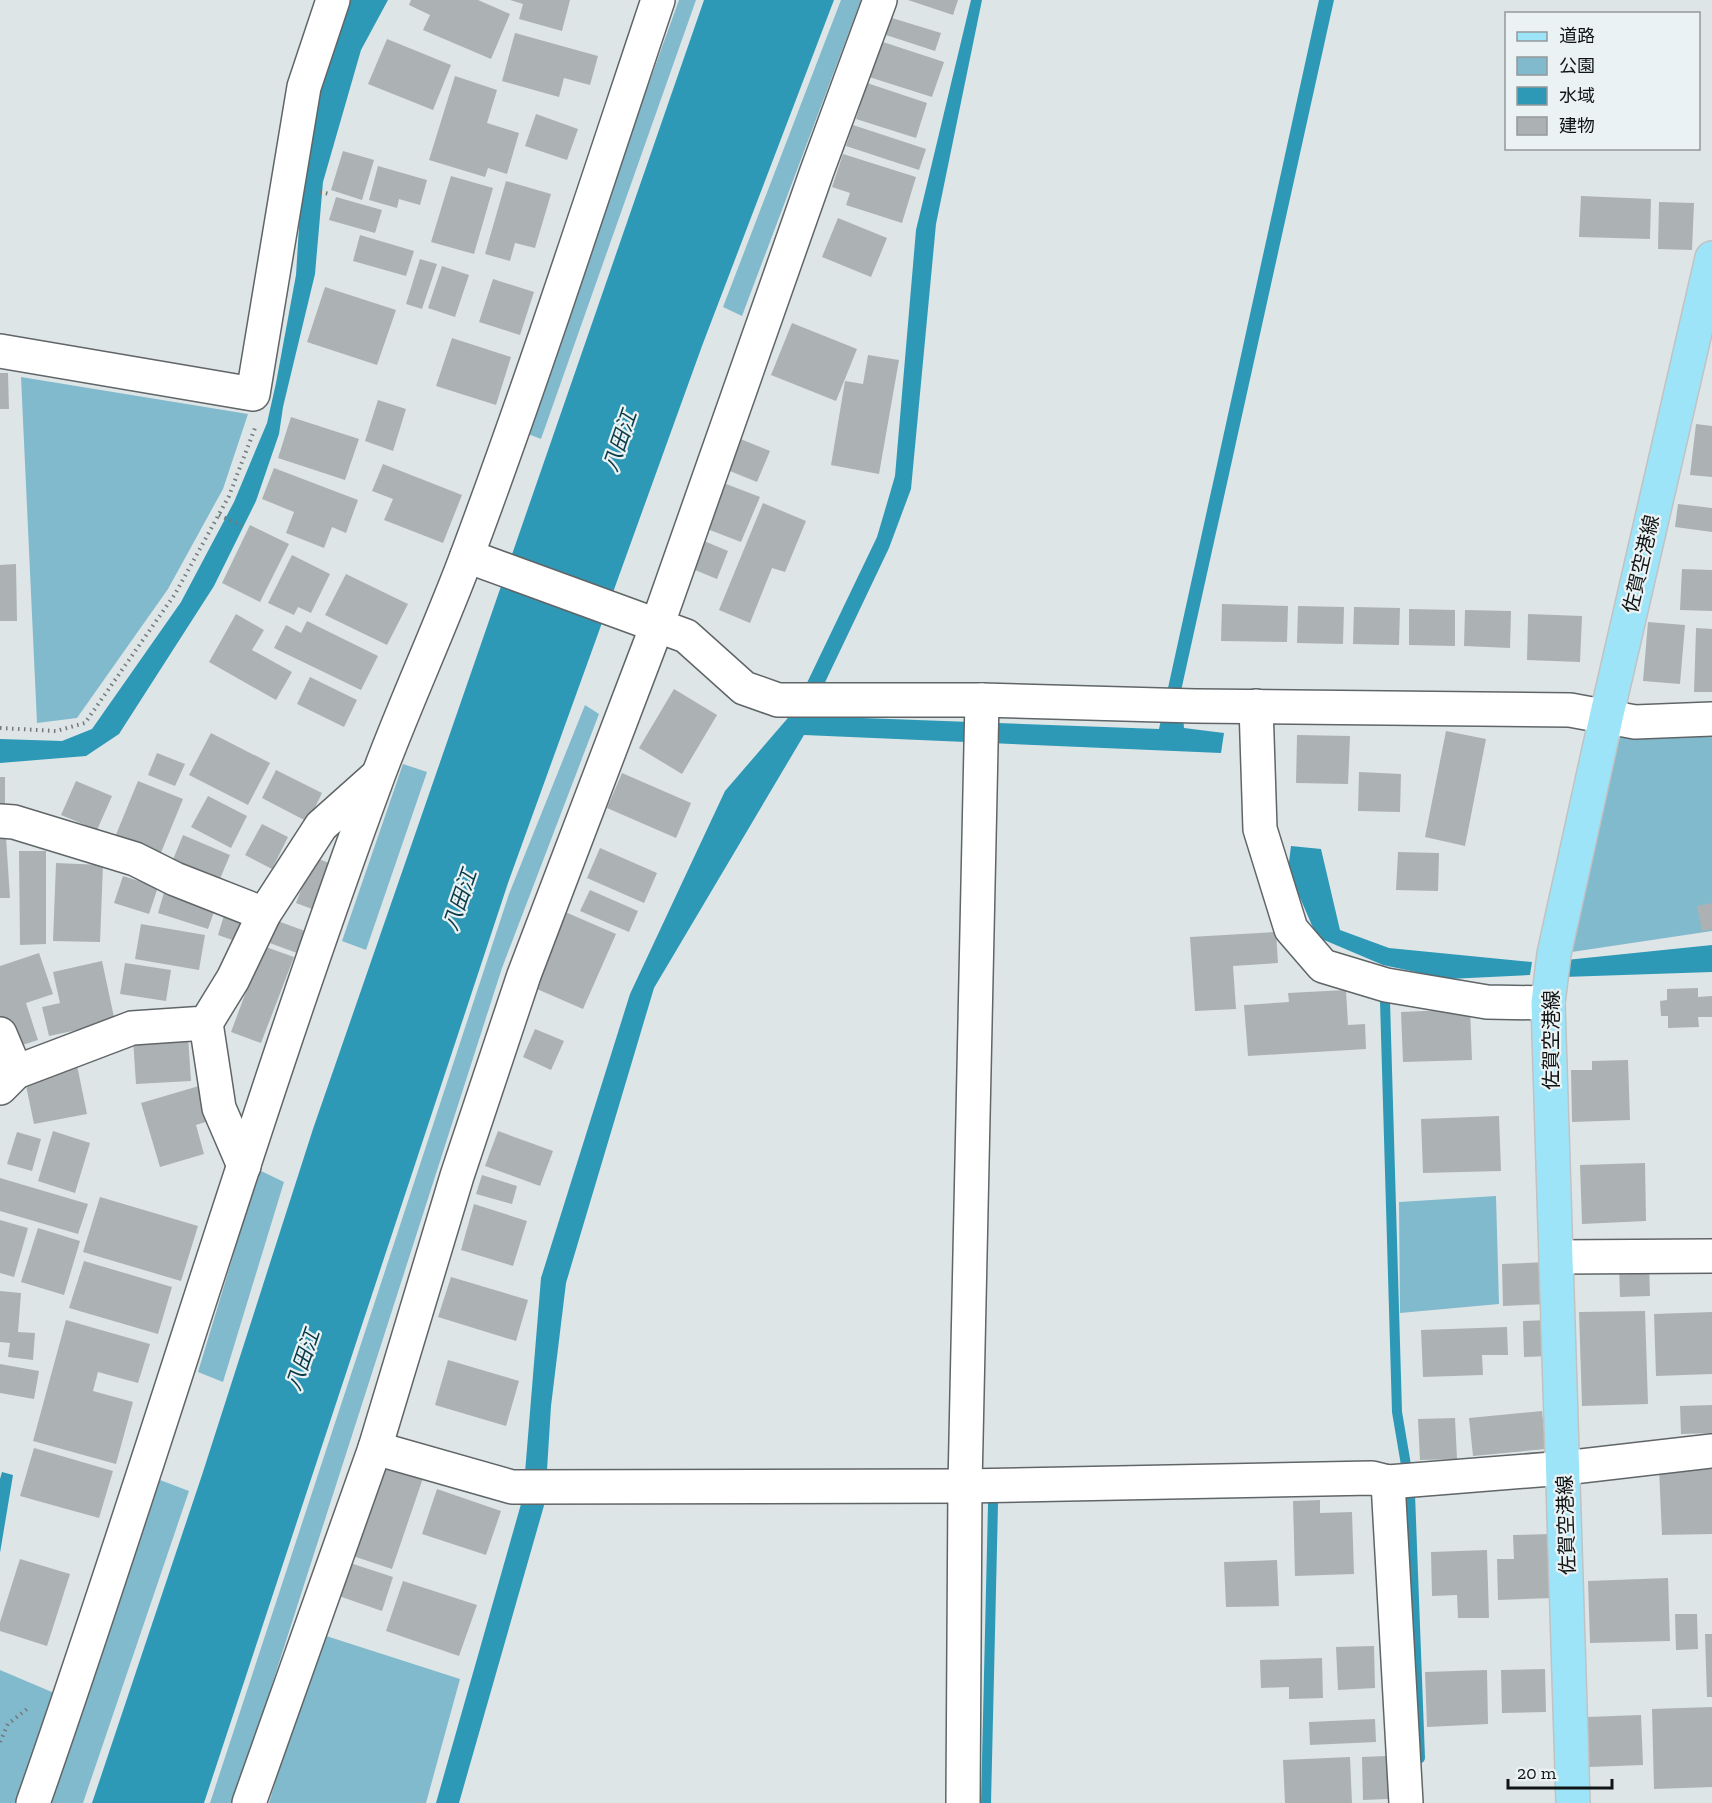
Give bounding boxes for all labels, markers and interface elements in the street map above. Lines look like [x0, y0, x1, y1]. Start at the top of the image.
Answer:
legend [1505, 12, 1700, 150]
text: 道路 [1559, 25, 1595, 47]
text: 公園 [1559, 55, 1595, 77]
text: 水域 [1559, 85, 1595, 107]
text: 建物 [1559, 115, 1595, 137]
water label: 八田江 [597, 405, 642, 475]
street label: 佐賀空港線 [1618, 513, 1664, 615]
water label: 八田江 [437, 864, 482, 934]
street label: 佐賀空港線 [1539, 990, 1563, 1090]
water label: 八田江 [280, 1324, 325, 1394]
street label: 佐賀空港線 [1552, 1475, 1580, 1575]
scale bar [1508, 1752, 1612, 1790]
text: 20 m [1517, 1762, 1557, 1784]

